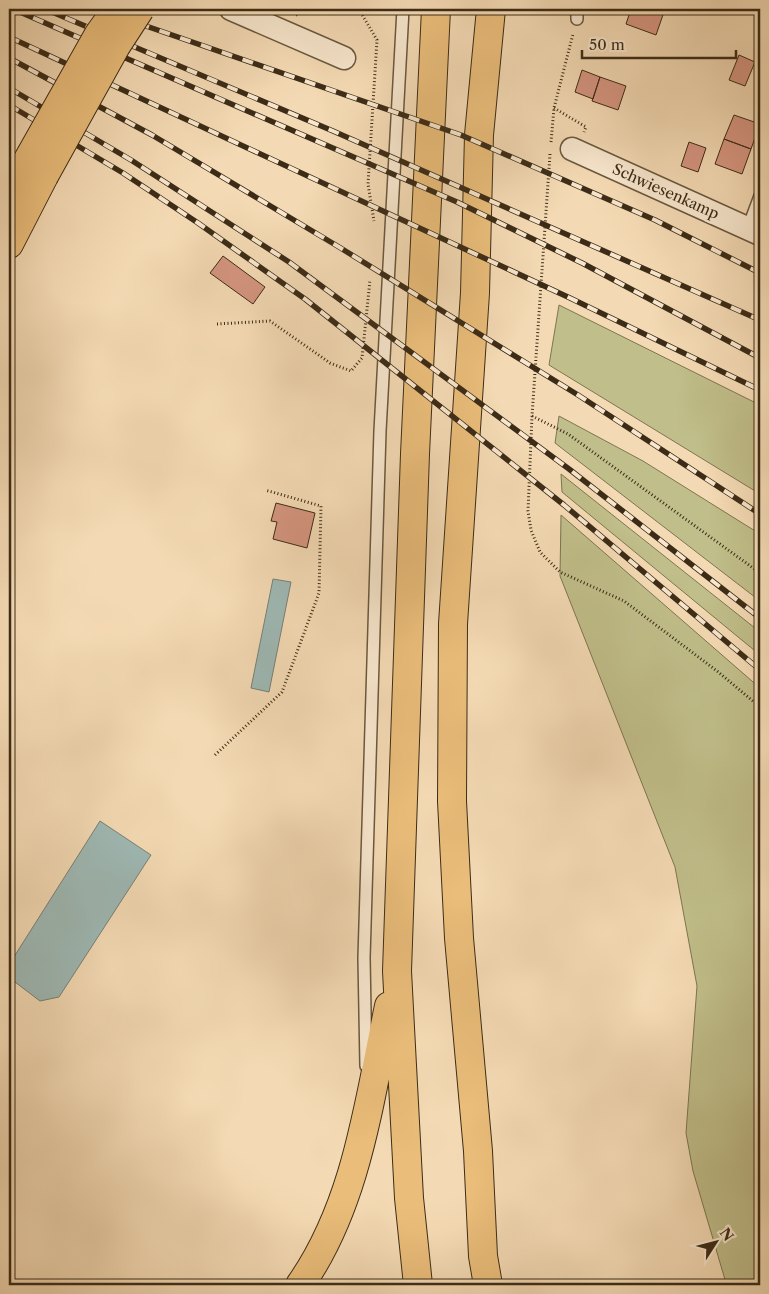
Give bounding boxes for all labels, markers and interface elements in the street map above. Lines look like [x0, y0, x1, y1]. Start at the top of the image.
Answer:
scale bar [582, 28, 735, 60]
text: 50 m [589, 35, 625, 54]
street label: Schwiesenkamp [610, 159, 722, 223]
north arrow [692, 1216, 742, 1266]
text: N [716, 1224, 737, 1245]

